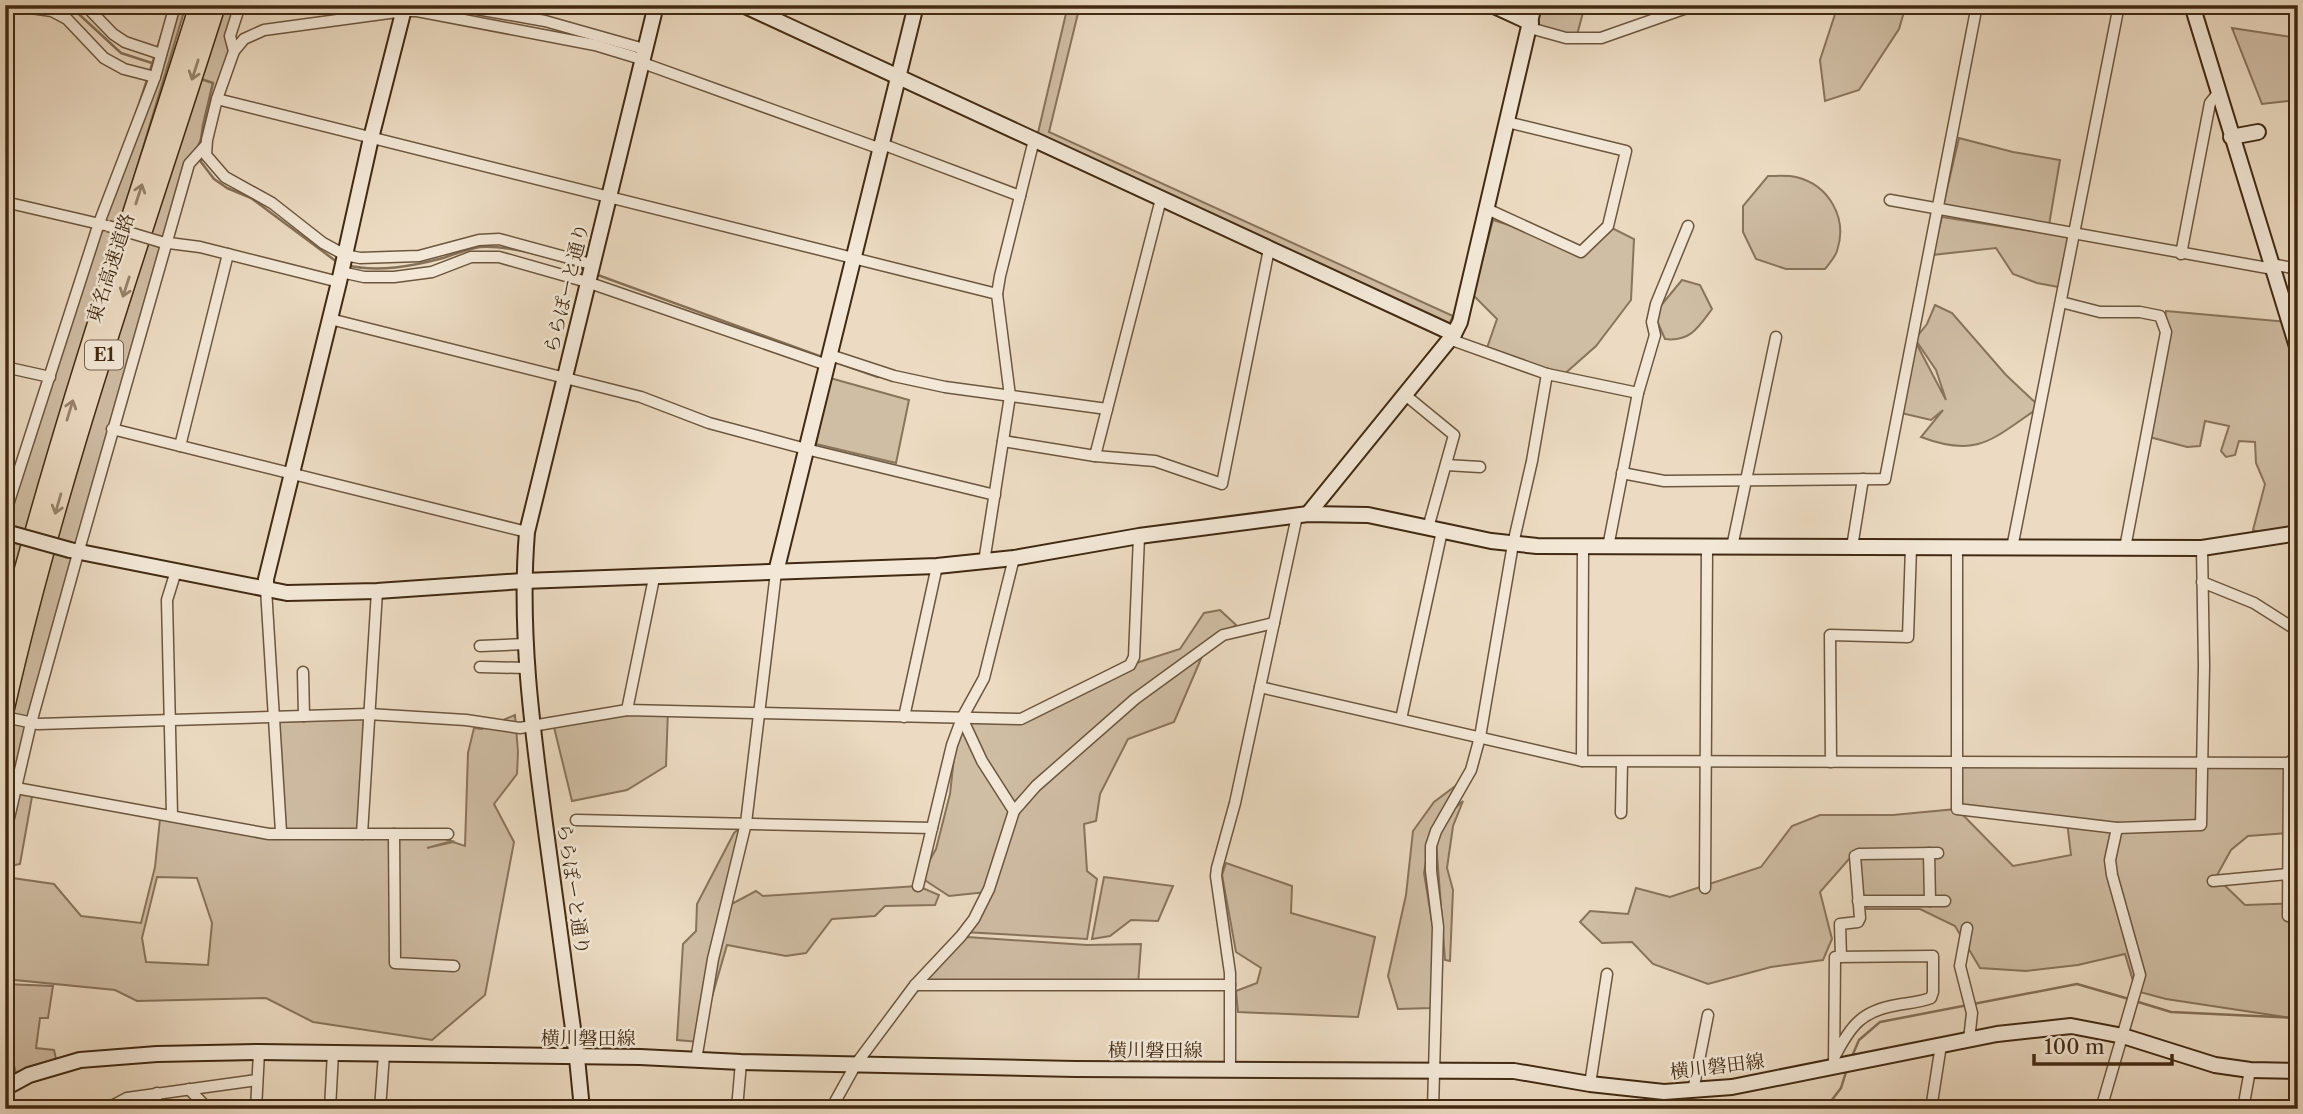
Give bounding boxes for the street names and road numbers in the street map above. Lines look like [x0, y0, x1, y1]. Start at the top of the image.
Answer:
street label: 東名高速道路 [82, 210, 139, 326]
street label: ららぽーと通り [539, 221, 594, 355]
road number: E1 [85, 340, 123, 370]
street label: ららぽーと通り [553, 822, 594, 957]
street label: 横川磐田線 [540, 1027, 636, 1050]
street label: 横川磐田線 [1107, 1039, 1203, 1062]
street label: 横川磐田線 [1669, 1049, 1766, 1084]

